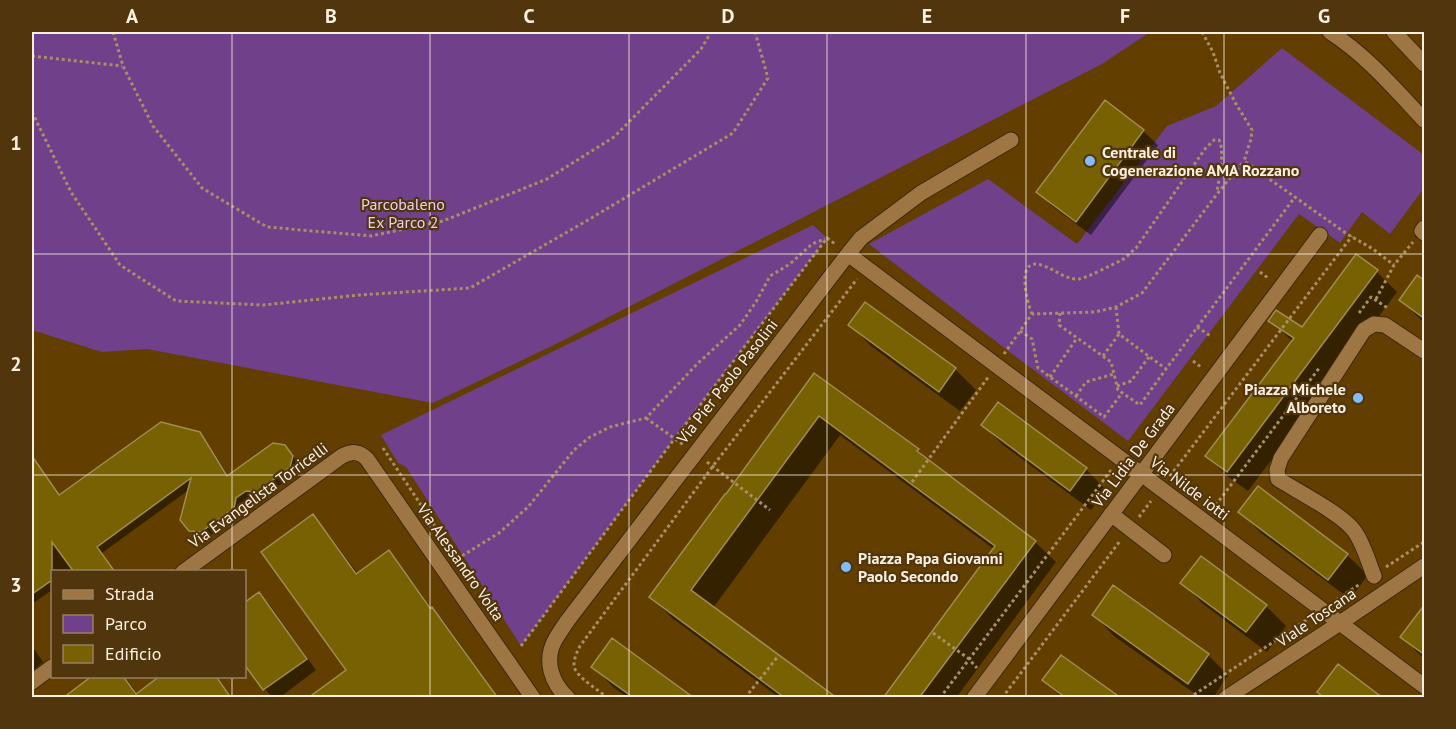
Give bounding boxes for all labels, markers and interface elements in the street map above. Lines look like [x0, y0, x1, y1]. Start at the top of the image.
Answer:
text: A [126, 3, 139, 29]
text: B [325, 3, 337, 29]
text: C [523, 3, 535, 29]
text: D [722, 3, 735, 29]
text: E [922, 3, 932, 29]
text: F [1120, 3, 1130, 29]
text: G [1318, 3, 1330, 29]
text: 1 [10, 130, 22, 156]
place label: Centrale di Cogenerazione AMA Rozzano [1102, 142, 1300, 180]
marker: Centrale di Cogenerazione AMA Rozzano [1083, 154, 1097, 168]
park label: Parcobaleno Ex Parco 2 [361, 194, 445, 232]
street label: Via Pier Paolo Pasolini [671, 315, 782, 448]
text: 2 [10, 351, 22, 377]
place label: Piazza Michele Alboreto [1244, 379, 1346, 417]
marker: Piazza Michele Alboreto [1351, 391, 1365, 405]
street label: Via Lidia De Grada [1087, 399, 1179, 512]
street label: Via Evangelista Torricelli [184, 438, 332, 553]
street label: Via Nilde iotti [1146, 451, 1234, 524]
street label: Via Alessandro Volta [412, 499, 509, 624]
place label: Piazza Papa Giovanni Paolo Secondo [858, 548, 1003, 586]
marker: Piazza Papa Giovanni Paolo Secondo [839, 560, 853, 574]
legend [51, 570, 246, 678]
text: 3 [10, 572, 22, 598]
text: Strada [105, 582, 154, 605]
street label: Viale Toscana [1271, 583, 1360, 652]
text: Parco [105, 612, 147, 635]
text: Edificio [105, 642, 161, 665]

